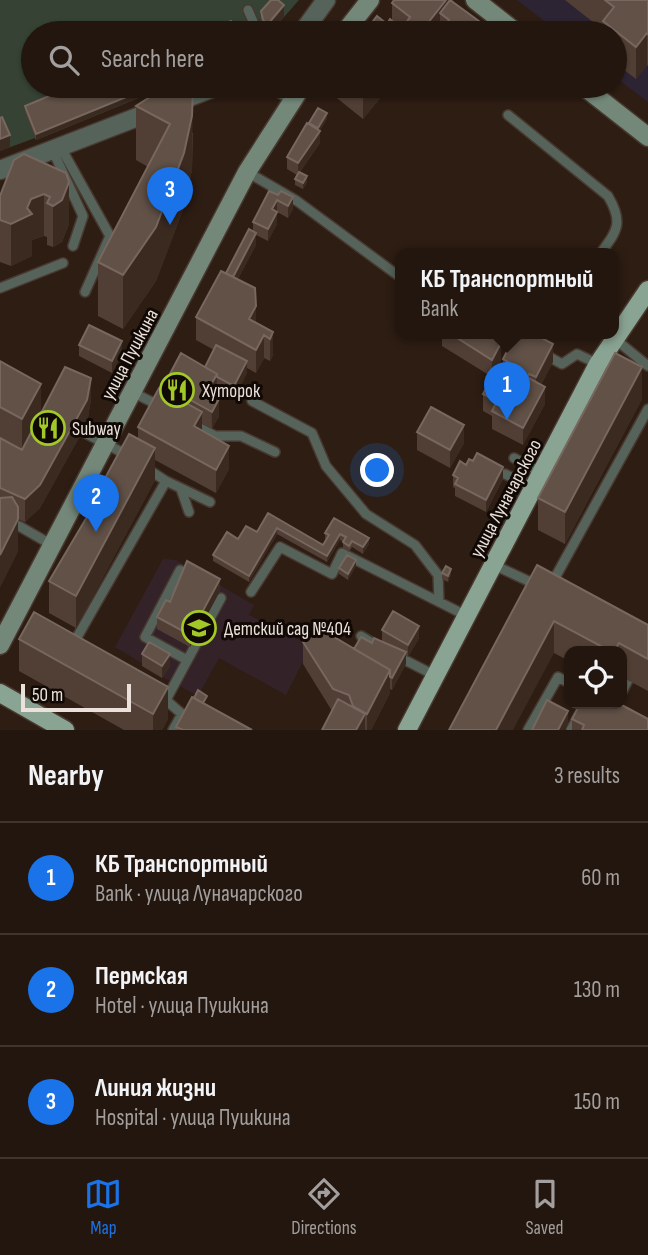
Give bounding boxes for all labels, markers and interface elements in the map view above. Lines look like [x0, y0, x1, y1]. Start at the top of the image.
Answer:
search box [21, 21, 627, 98]
icon: search [45, 41, 83, 79]
text: Search here [101, 44, 204, 75]
pin: 3 [147, 167, 193, 225]
popup [395, 248, 619, 339]
text: КБ Транспортный [421, 264, 593, 295]
text: Bank [421, 295, 458, 323]
street label: улица Пушкина [97, 305, 164, 404]
pin: 1 [484, 362, 530, 420]
restaurant icon: Хуторок [158, 371, 196, 409]
place label: Хуторок [201, 380, 261, 403]
restaurant icon: Subway [29, 409, 67, 447]
place label: Subway [72, 418, 121, 441]
street label: улица Луначарского [466, 436, 547, 562]
your location [360, 453, 394, 487]
pin: 2 [73, 474, 119, 532]
school or university icon: Детский сад №404 [180, 609, 218, 647]
place label: Детский сад №404 [224, 618, 351, 641]
map controls [564, 646, 627, 709]
button: locate [564, 646, 627, 709]
scale bar [21, 681, 131, 713]
text: 50 m [32, 684, 63, 707]
text: Nearby [28, 758, 104, 794]
text: 3 results [554, 762, 620, 790]
text: КБ Транспортный [95, 849, 268, 880]
text: 1 [46, 864, 56, 892]
text: 60 m [581, 864, 620, 892]
text: Bank · улица Луначарского [95, 880, 303, 908]
text: Пермская [95, 961, 188, 992]
text: 2 [46, 976, 56, 1004]
text: 130 m [574, 976, 620, 1004]
text: Hotel · улица Пушкина [95, 992, 269, 1020]
text: Линия жизни [95, 1073, 216, 1104]
text: 3 [46, 1088, 56, 1116]
text: 150 m [574, 1088, 620, 1116]
text: Hospital · улица Пушкина [95, 1104, 291, 1132]
tab: Map [84, 1175, 122, 1240]
tab: Directions [291, 1175, 357, 1240]
tab: Saved [525, 1175, 564, 1240]

